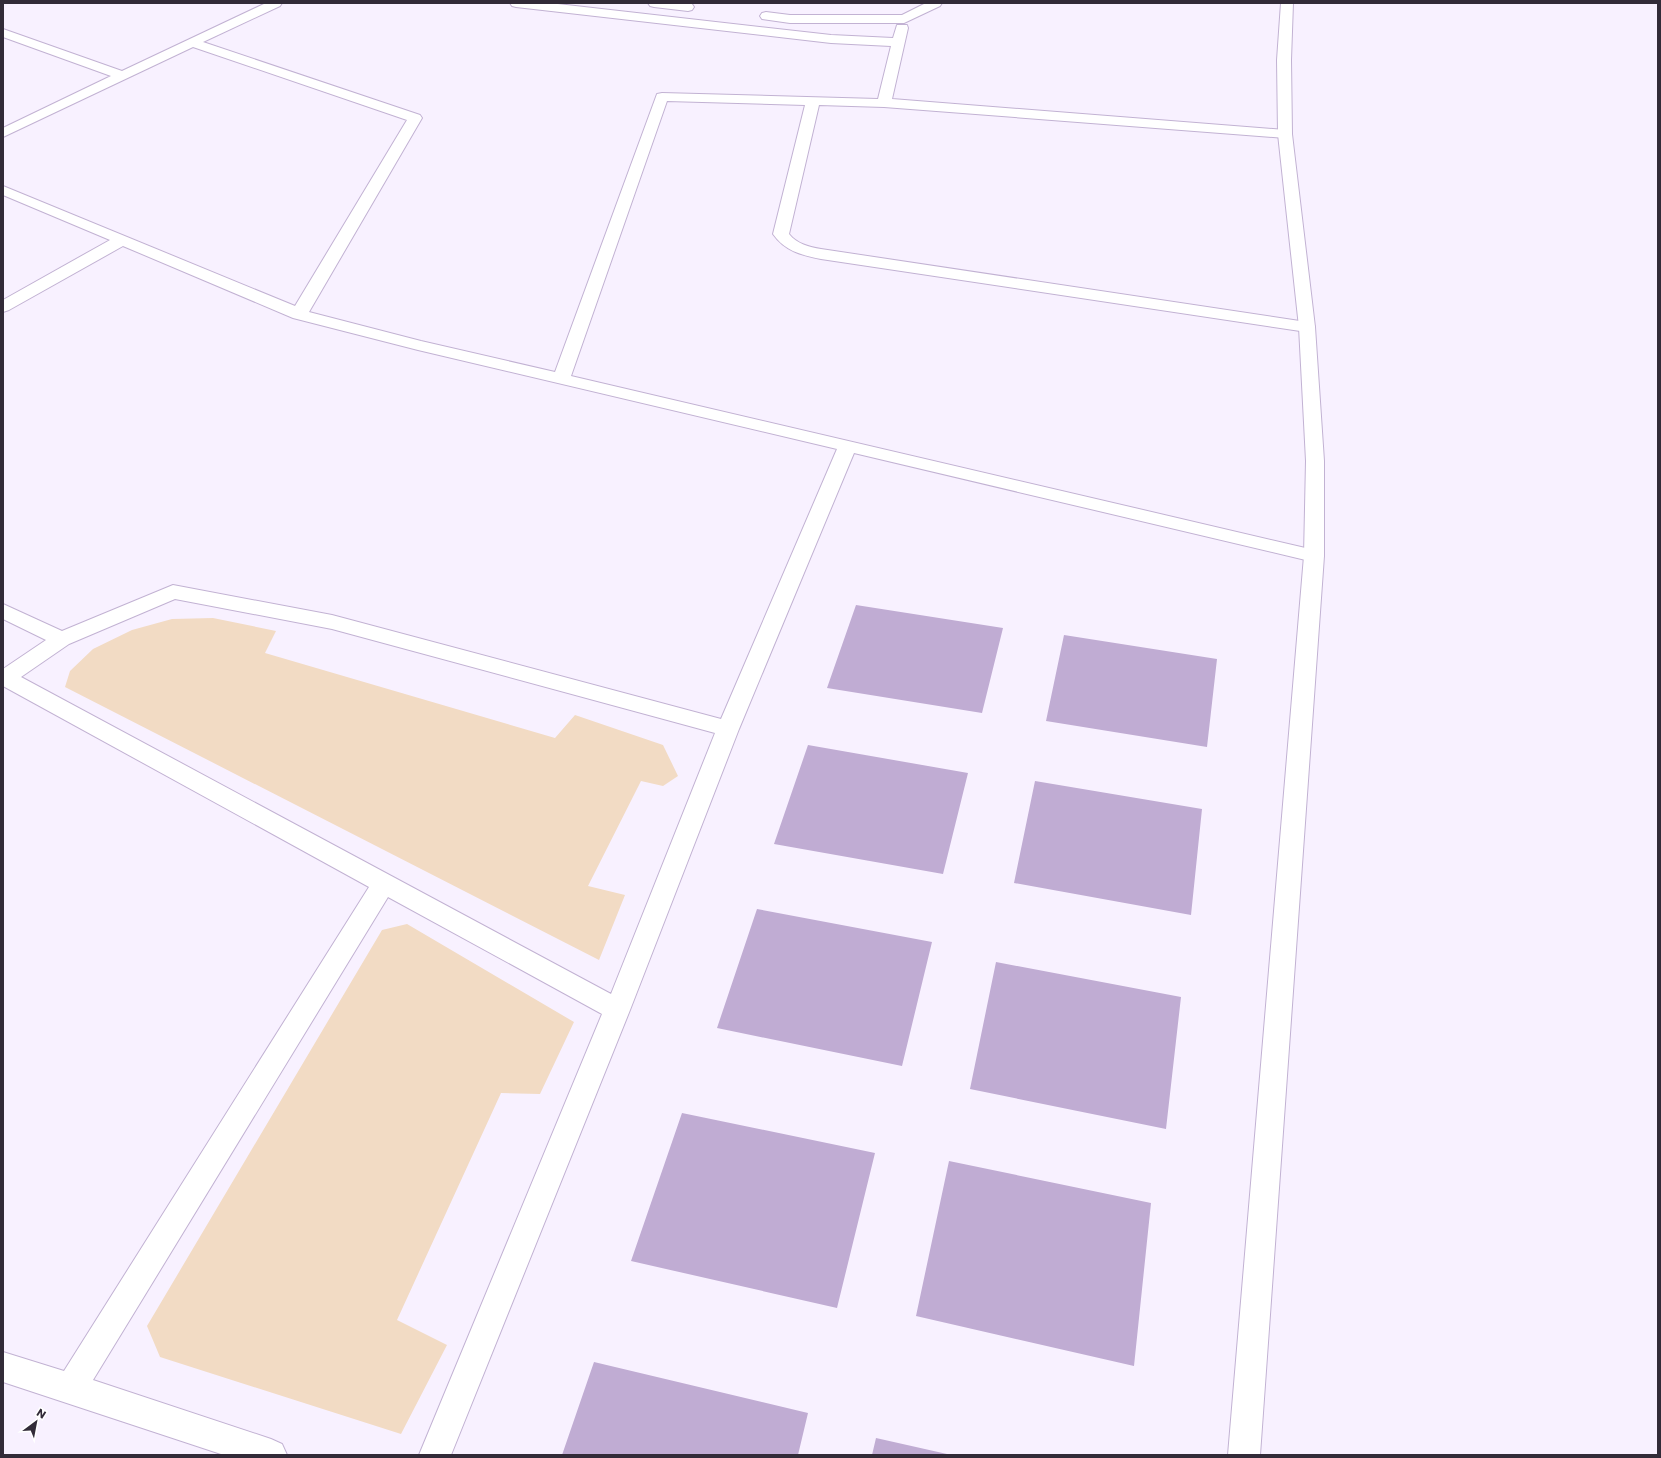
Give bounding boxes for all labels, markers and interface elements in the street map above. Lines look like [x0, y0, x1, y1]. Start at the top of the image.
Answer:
north arrow [16, 1402, 56, 1442]
text: N [34, 1405, 49, 1422]

